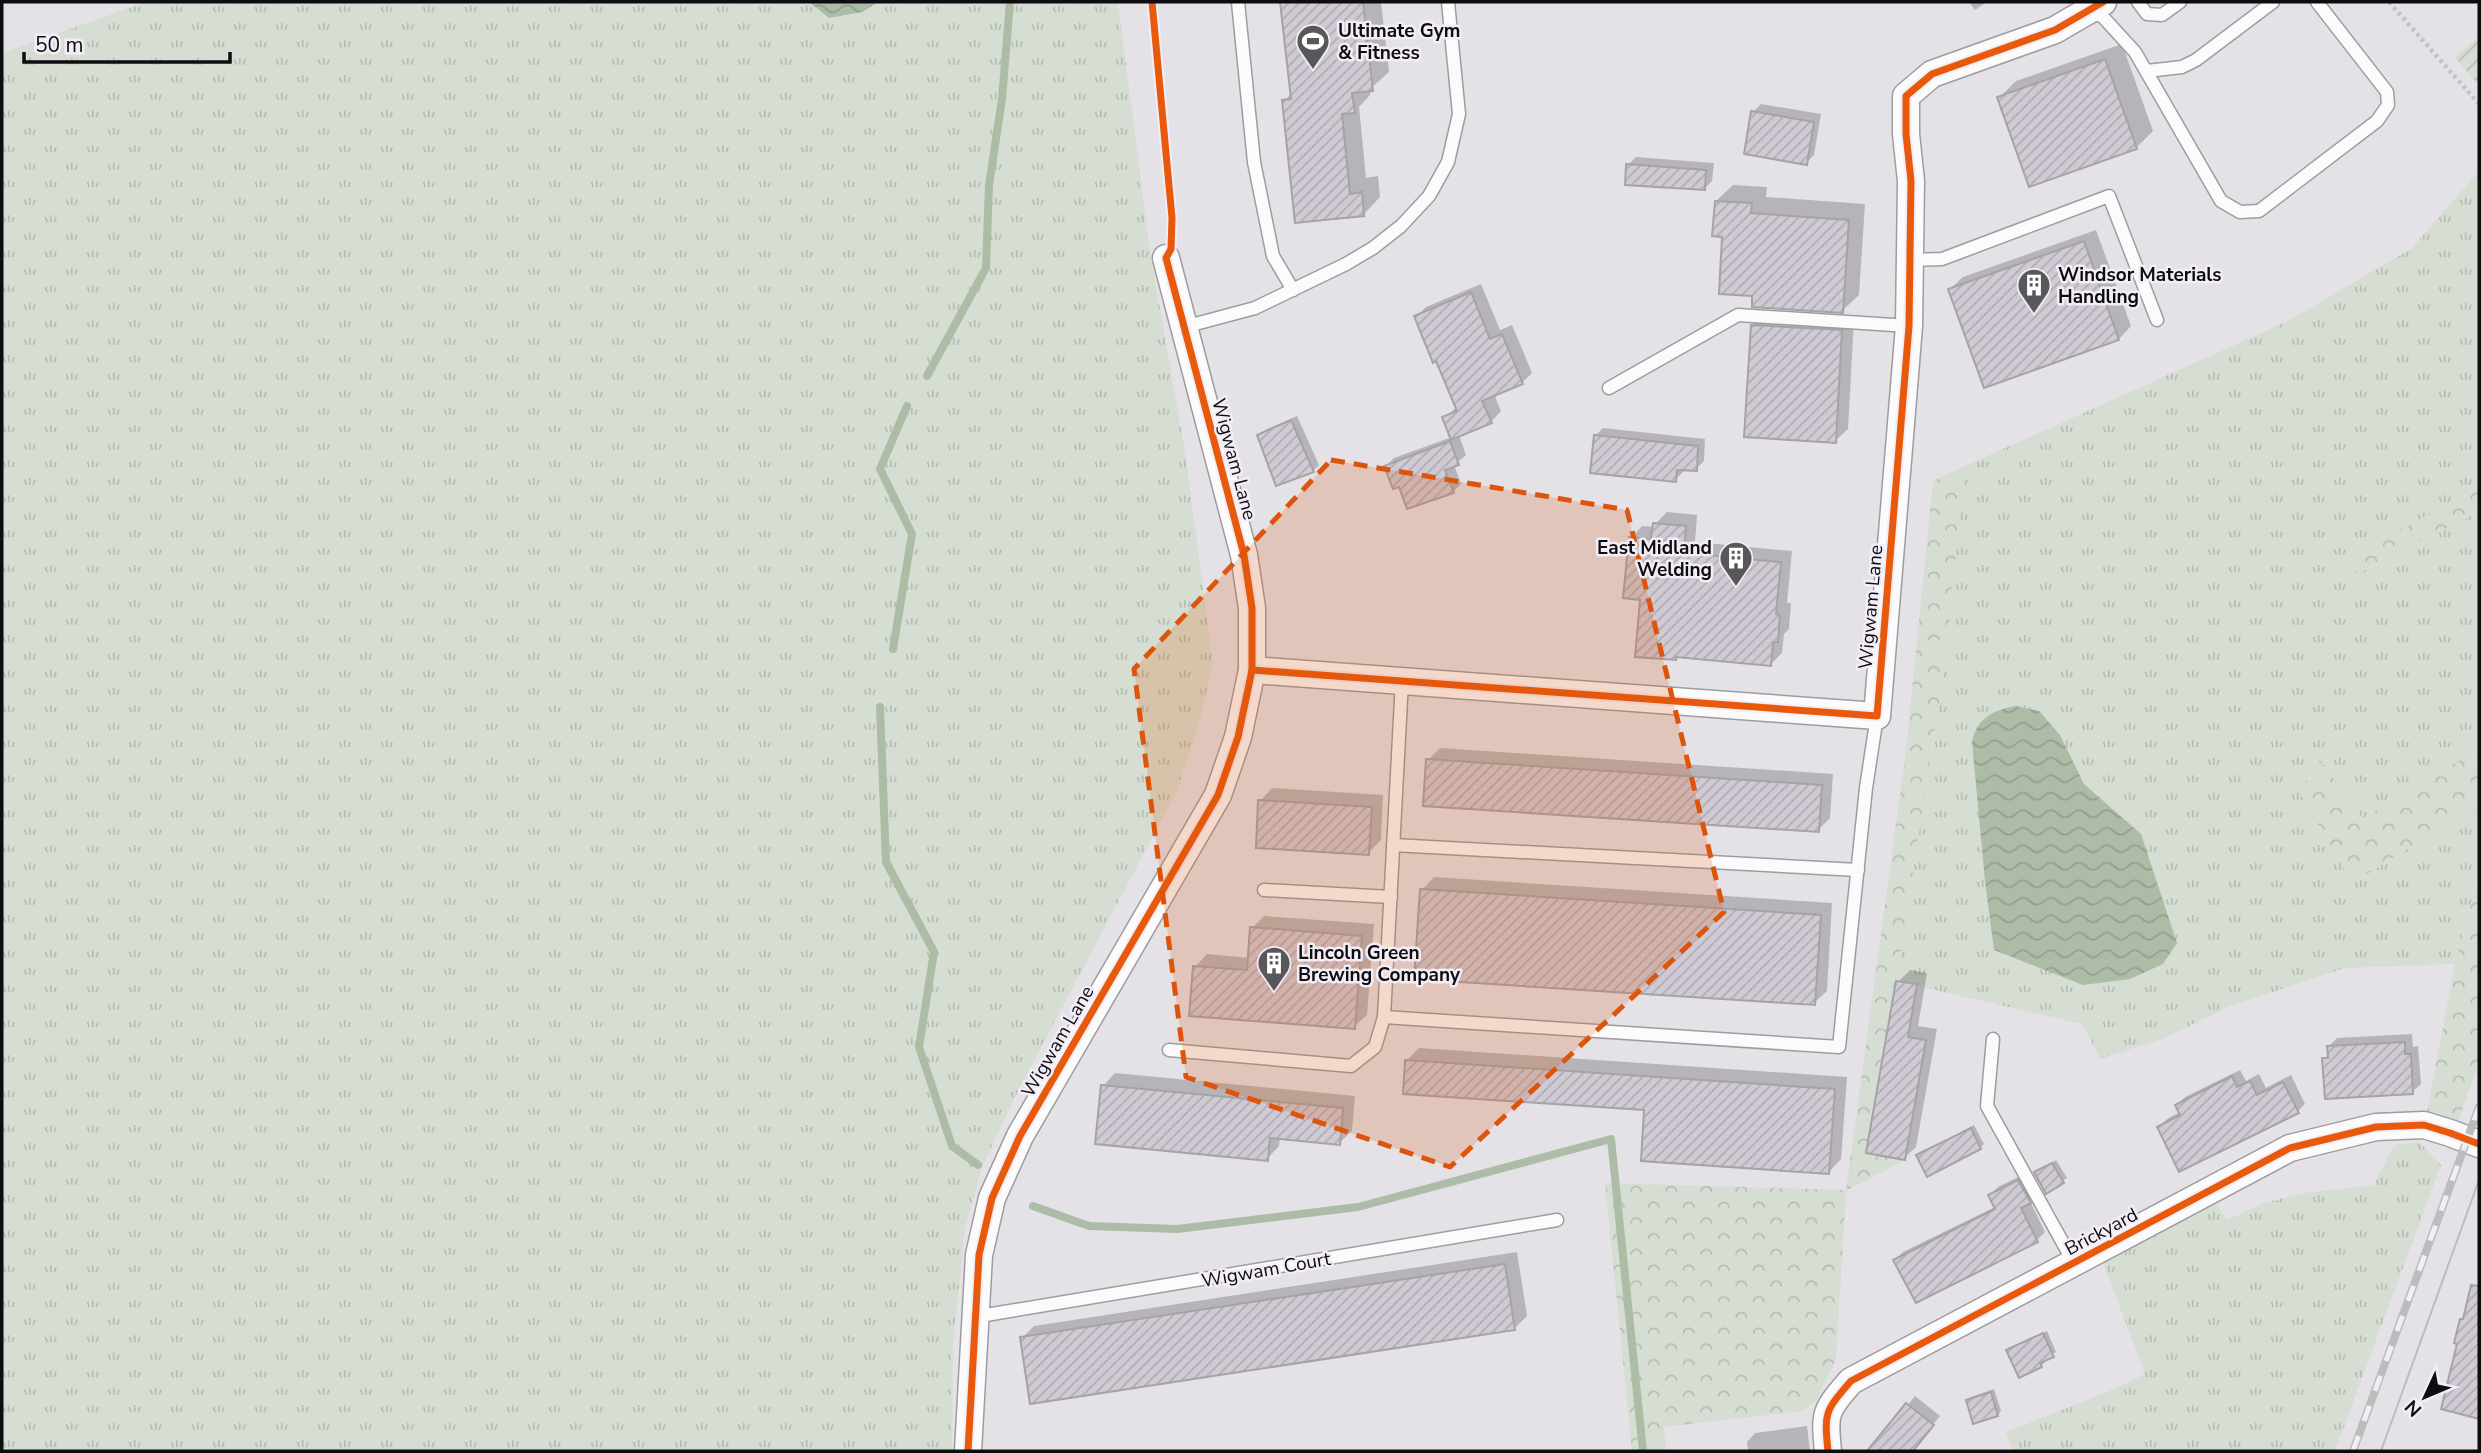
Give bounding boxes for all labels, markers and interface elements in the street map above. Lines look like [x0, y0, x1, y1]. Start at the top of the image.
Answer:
place label: Ultimate Gym & Fitness [1338, 18, 1460, 66]
scale bar [24, 21, 231, 65]
sports icon: Ultimate Gym & Fitness [1294, 22, 1332, 71]
text: 50 m [35, 31, 84, 59]
place label: Windsor Materials Handling [2058, 262, 2222, 310]
building icon: Windsor Materials Handling [2015, 266, 2053, 315]
street label: Wigwam Lane [1205, 396, 1263, 523]
place label: East Midland Welding [1597, 535, 1712, 583]
building icon: East Midland Welding [1717, 539, 1755, 588]
street label: Wigwam Lane [1853, 544, 1889, 670]
place label: Lincoln Green Brewing Company [1298, 940, 1461, 988]
building icon: Lincoln Green Brewing Company [1255, 944, 1293, 993]
street label: Wigwam Lane [1015, 981, 1100, 1102]
street label: Brickyard [2060, 1202, 2143, 1262]
street label: Wigwam Court [1200, 1246, 1333, 1294]
north arrow [2390, 1362, 2460, 1432]
text: N [2399, 1394, 2428, 1422]

